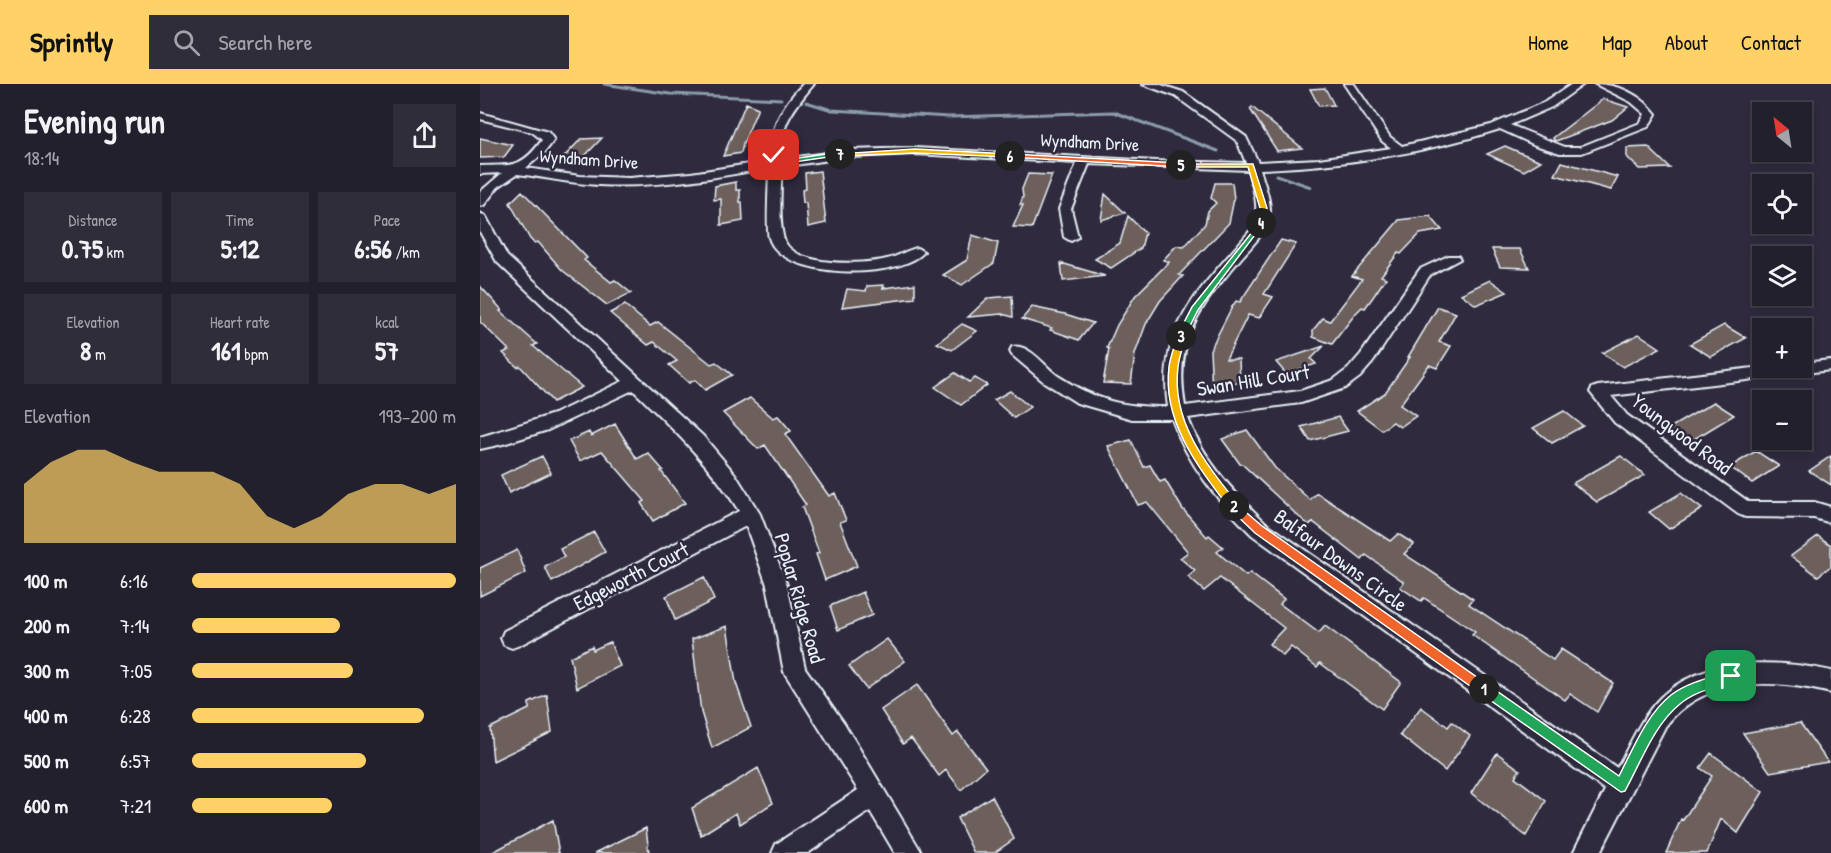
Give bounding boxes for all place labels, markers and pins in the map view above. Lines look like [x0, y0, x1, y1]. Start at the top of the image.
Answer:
pin [748, 129, 799, 180]
pin: 7 [825, 139, 855, 169]
pin: 6 [995, 141, 1025, 171]
pin: 5 [1166, 150, 1196, 180]
pin: 4 [1246, 208, 1276, 238]
pin: 3 [1166, 321, 1196, 351]
pin: 2 [1219, 491, 1249, 521]
pin [1705, 650, 1756, 701]
pin: 1 [1469, 674, 1499, 704]

